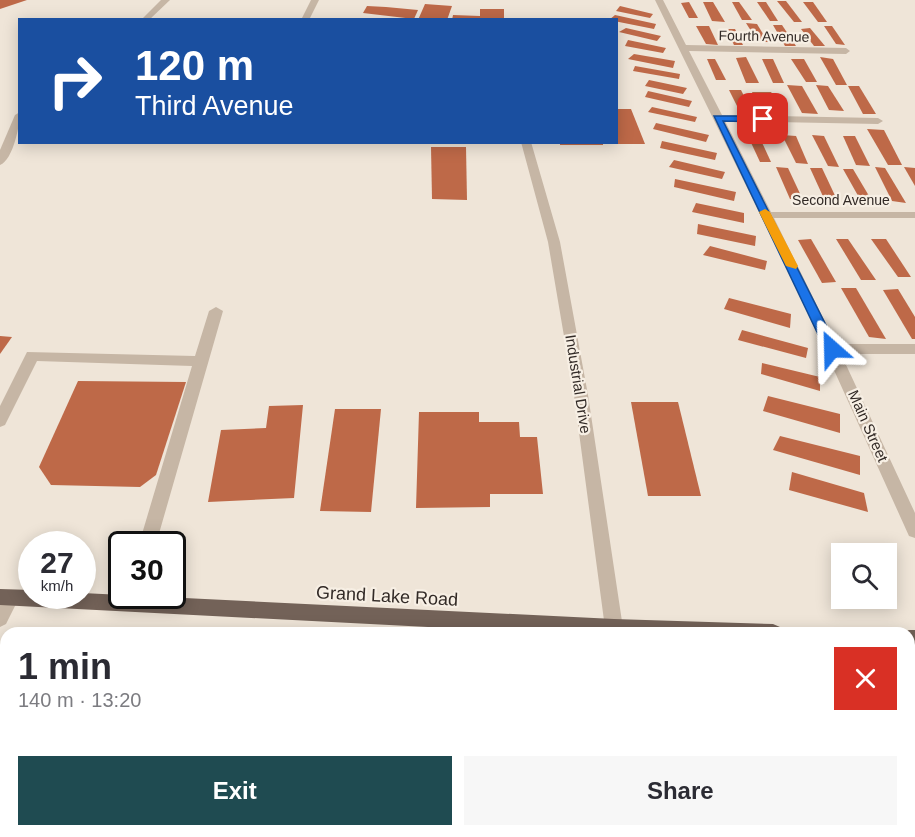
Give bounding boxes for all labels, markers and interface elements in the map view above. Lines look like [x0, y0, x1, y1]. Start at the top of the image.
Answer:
street label: Fourth Avenue [718, 27, 810, 45]
icon: right [36, 42, 114, 120]
text: 120 m [135, 42, 254, 89]
text: Third Avenue [135, 91, 294, 121]
pin [737, 93, 788, 144]
icon: arrive [746, 102, 779, 135]
street label: Second Avenue [792, 192, 890, 208]
position arrow [800, 317, 864, 381]
street label: Industrial Drive [562, 333, 595, 435]
street label: Main Street [845, 387, 892, 465]
speed limit sign: 30 [108, 531, 186, 609]
map controls [831, 543, 897, 609]
button: search [831, 543, 897, 609]
text: 27 [40, 546, 74, 579]
text: km/h [41, 577, 73, 594]
street label: Grand Lake Road [316, 582, 458, 610]
text: 1 min [18, 646, 112, 687]
button: close [834, 647, 897, 710]
text: 140 m · 13:20 [18, 689, 141, 711]
button: Exit [18, 756, 452, 825]
button: Share [464, 756, 897, 825]

